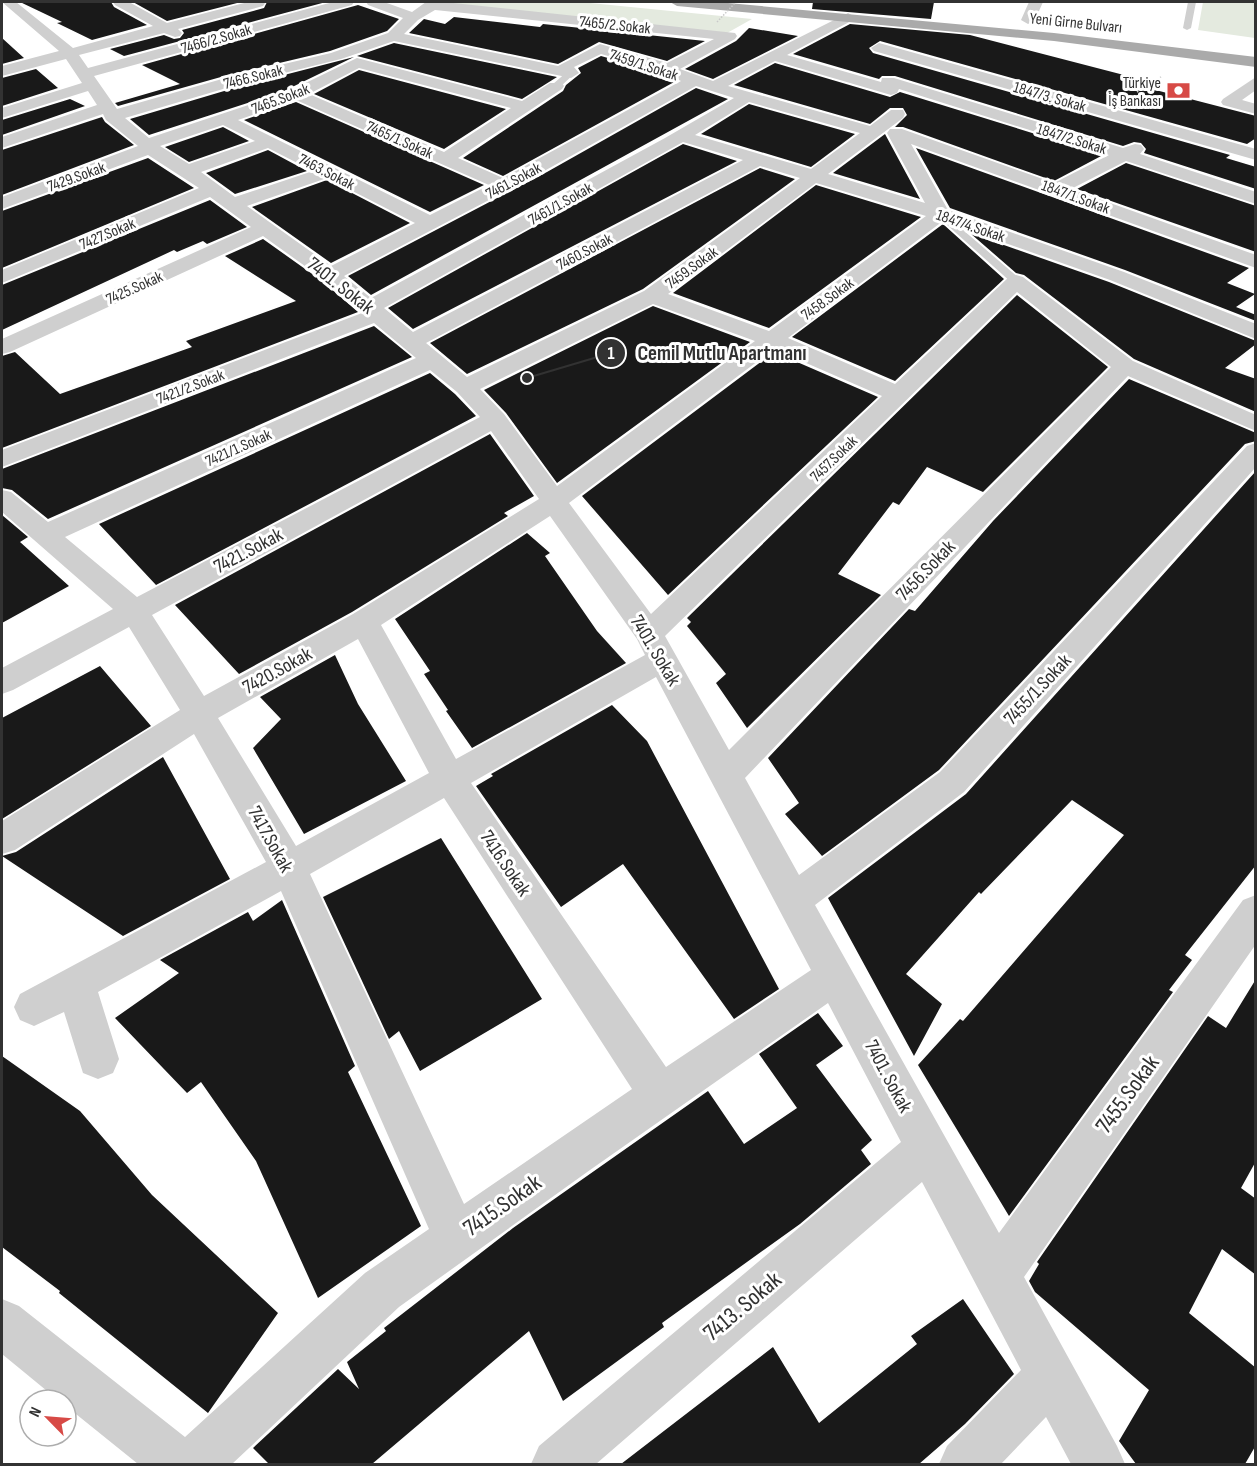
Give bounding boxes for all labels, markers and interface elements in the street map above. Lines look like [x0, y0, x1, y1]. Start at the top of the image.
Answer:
street label: Yeni Girne Bulvarı [1029, 9, 1123, 38]
street label: 7465/2.Sokak [578, 12, 652, 39]
street label: 7466/2.Sokak [179, 20, 254, 59]
street label: 7459/1.Sokak [607, 45, 680, 85]
street label: 7466.Sokak [222, 61, 285, 94]
place label: Türkiye İş Bankası [1108, 74, 1161, 111]
street label: 1847/3. Sokak [1011, 78, 1088, 117]
bank icon: Türkiye İş Bankası [1166, 78, 1192, 104]
street label: 7465.Sokak [249, 80, 312, 119]
street label: 7465/1.Sokak [363, 117, 436, 164]
street label: 1847/2.Sokak [1034, 120, 1109, 159]
street label: 7463.Sokak [295, 150, 358, 195]
street label: 7429.Sokak [45, 158, 108, 197]
street label: 7461.Sokak [483, 159, 545, 204]
street label: 1847/1.Sokak [1039, 176, 1112, 219]
street label: 7461/1.Sokak [525, 179, 596, 230]
street label: 1847/4.Sokak [934, 206, 1007, 247]
street label: 7427.Sokak [77, 214, 138, 255]
street label: 7460.Sokak [553, 230, 616, 275]
street label: 7459.Sokak [662, 243, 722, 294]
street label: 7401. Sokak [302, 252, 379, 320]
street label: 7425.Sokak [103, 267, 166, 309]
street label: 7458.Sokak [798, 274, 858, 325]
callout: Cemil Mutlu Apartmanı [596, 333, 819, 372]
text: Cemil Mutlu Apartmanı [637, 341, 807, 366]
text: 1 [607, 343, 615, 364]
street label: 7421/2.Sokak [154, 366, 227, 409]
street label: 7421/1.Sokak [203, 425, 275, 471]
street label: 7457.Sokak [806, 432, 862, 486]
street label: 7421.Sokak [210, 523, 287, 579]
street label: 7456.Sokak [891, 535, 961, 606]
street label: 7401. Sokak [625, 611, 686, 691]
street label: 7420.Sokak [239, 642, 317, 700]
street label: 7455/1.Sokak [999, 649, 1077, 730]
street label: 7417.Sokak [242, 802, 298, 877]
street label: 7416.Sokak [474, 826, 536, 901]
street label: 7401. Sokak [859, 1036, 917, 1117]
street label: 7455.Sokak [1089, 1049, 1166, 1139]
street label: 7415.Sokak [458, 1168, 547, 1243]
street label: 7413. Sokak [697, 1265, 787, 1347]
north arrow [18, 1388, 78, 1448]
text: N [25, 1404, 46, 1420]

